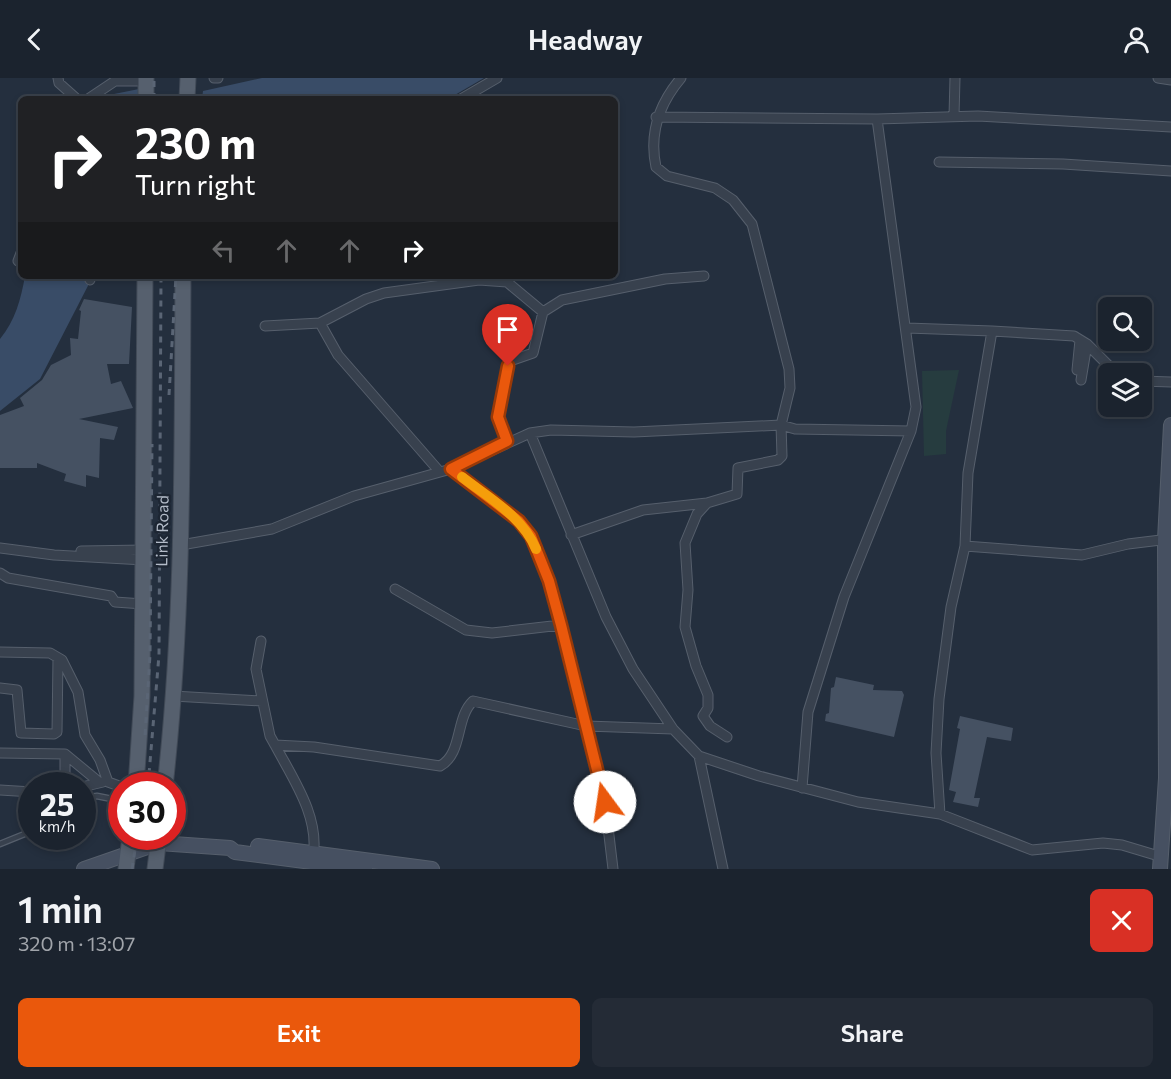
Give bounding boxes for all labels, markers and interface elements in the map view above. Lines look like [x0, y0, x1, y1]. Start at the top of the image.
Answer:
icon: back [18, 23, 51, 56]
text: Headway [528, 23, 643, 56]
icon: person [1120, 23, 1153, 56]
text: 230 m [135, 116, 256, 168]
icon: right [36, 120, 114, 198]
text: Turn right [135, 168, 255, 201]
icon: left [207, 234, 240, 267]
icon: ahead [270, 234, 303, 267]
icon: ahead [333, 234, 366, 267]
icon: right [396, 234, 429, 267]
map controls [1098, 297, 1152, 417]
button: search [1098, 297, 1152, 351]
pin [482, 304, 533, 366]
icon: arrive [491, 313, 524, 346]
button: layers [1098, 363, 1152, 417]
street label: Link Road [151, 495, 172, 567]
position arrow [573, 770, 637, 834]
speed limit sign: 30 [108, 772, 186, 850]
text: 25 [40, 785, 74, 822]
text: km/h [39, 817, 75, 835]
text: 1 min [18, 886, 103, 930]
button: close [1090, 889, 1153, 952]
text: 320 m · 13:07 [18, 931, 135, 955]
button: Exit [18, 998, 580, 1067]
button: Share [592, 998, 1153, 1067]

